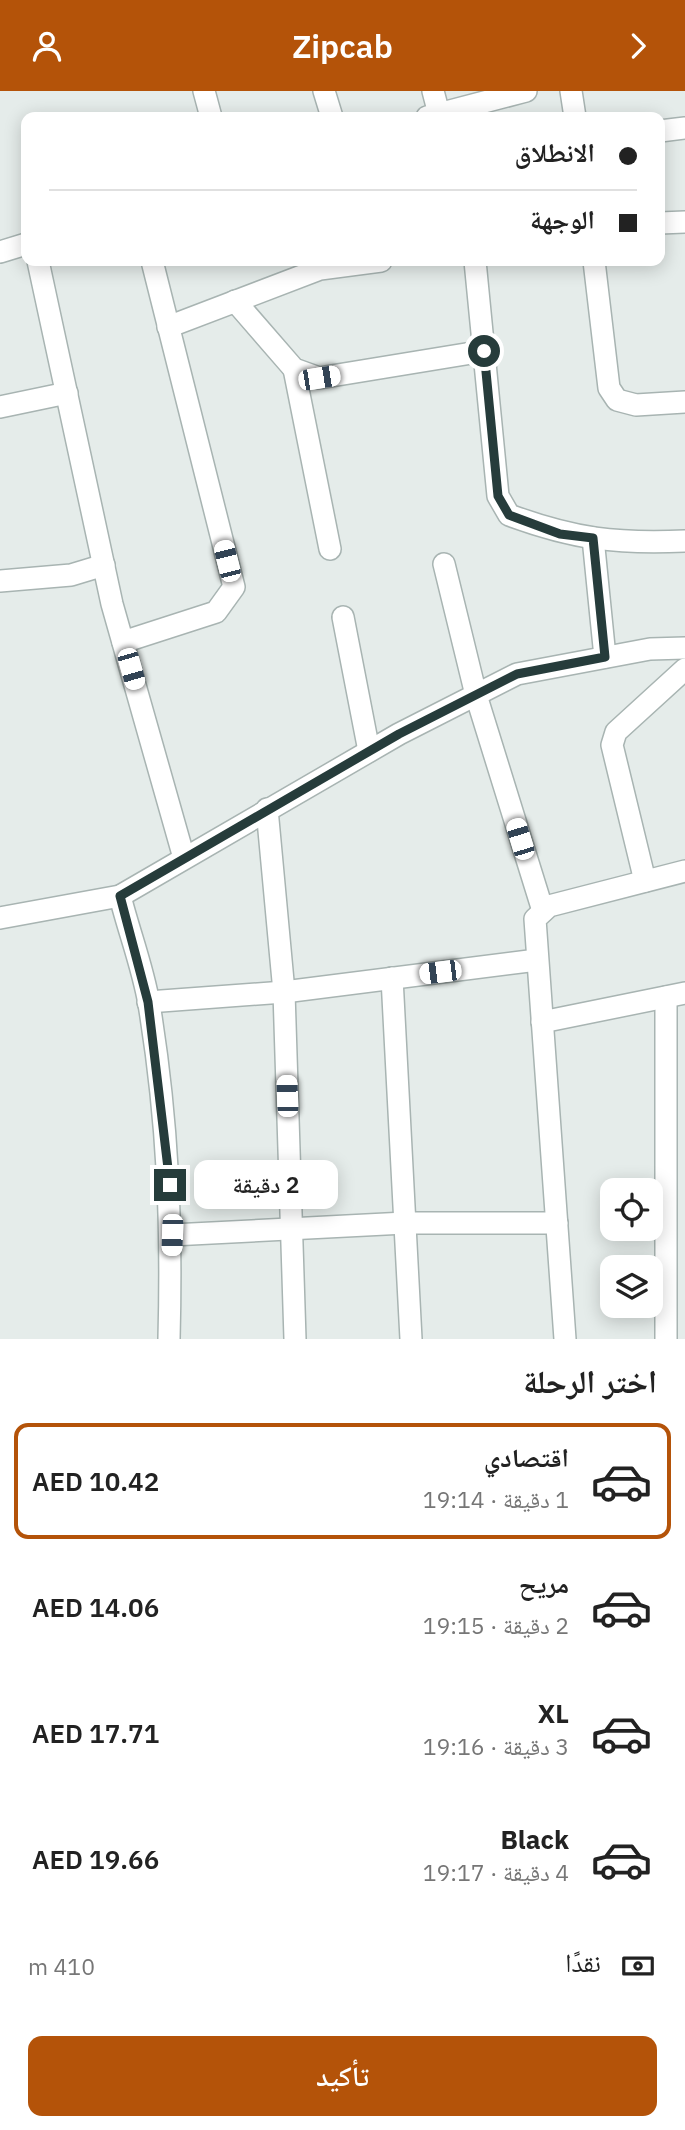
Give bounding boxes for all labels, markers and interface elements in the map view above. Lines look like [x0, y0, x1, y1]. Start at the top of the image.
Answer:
text: Zipcab [292, 25, 393, 67]
icon: person [28, 27, 66, 65]
icon: forward [619, 27, 657, 65]
text: الانطلاق [515, 135, 595, 169]
text: الوجهة [530, 202, 595, 236]
route start [468, 335, 500, 367]
car [297, 364, 342, 392]
car [212, 538, 243, 584]
car [116, 646, 147, 692]
car [504, 816, 537, 862]
car [418, 959, 463, 985]
car [276, 1075, 299, 1117]
callout: 2 دقيقة [194, 1161, 338, 1209]
route end [154, 1169, 186, 1201]
text: 2 دقيقة [232, 1169, 300, 1199]
map controls [600, 1178, 663, 1318]
button: locate [600, 1178, 663, 1241]
car [161, 1214, 184, 1256]
button: layers [600, 1255, 663, 1318]
text: اختر الرحلة [523, 1360, 657, 1402]
text: اقتصادي [484, 1440, 569, 1474]
icon: car [590, 1450, 653, 1513]
text: AED 10.42 [32, 1464, 159, 1498]
text: 1 دقيقة · 19:14 [423, 1484, 569, 1514]
text: مريح [519, 1566, 569, 1600]
icon: car [590, 1576, 653, 1639]
text: AED 14.06 [32, 1590, 159, 1624]
text: 2 دقيقة · 19:15 [423, 1610, 569, 1640]
text: XL [538, 1696, 569, 1730]
icon: car [590, 1702, 653, 1765]
text: AED 17.71 [32, 1716, 159, 1750]
text: 3 دقيقة · 19:16 [423, 1731, 569, 1761]
text: Black [501, 1822, 569, 1856]
icon: car [590, 1828, 653, 1891]
text: AED 19.66 [32, 1842, 159, 1876]
text: 4 دقيقة · 19:17 [423, 1857, 569, 1887]
text: نقدًا [565, 1945, 601, 1979]
icon: cash [619, 1947, 657, 1985]
text: 410 m [28, 1951, 95, 1981]
button: تأكيد [28, 2036, 657, 2116]

